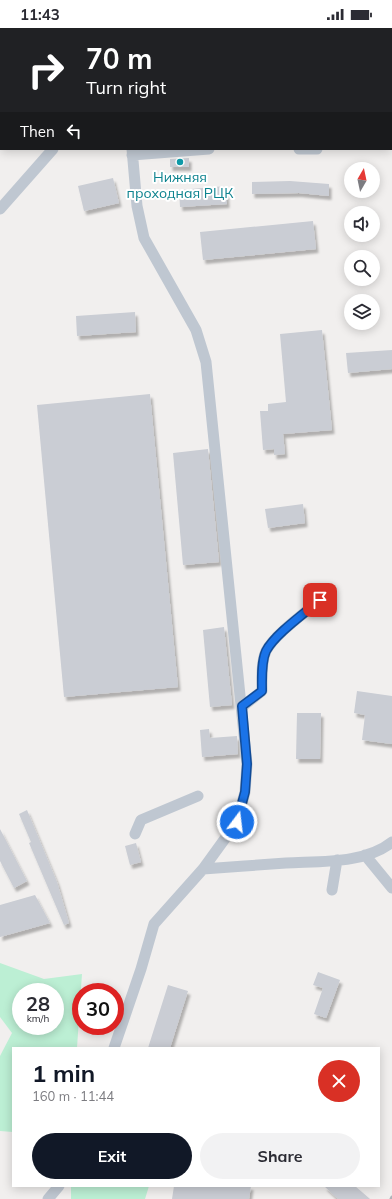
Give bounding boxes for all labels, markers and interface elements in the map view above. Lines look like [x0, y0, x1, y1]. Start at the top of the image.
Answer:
text: 11:43 [20, 5, 60, 24]
text: 70 m [86, 41, 152, 76]
icon: right [20, 44, 72, 96]
text: Turn right [86, 76, 166, 99]
icon: left [63, 120, 85, 142]
text: Then [20, 122, 55, 141]
marker: Нижняя проходная РЦК [175, 157, 185, 167]
north arrow [344, 162, 380, 198]
map controls [344, 162, 380, 330]
place label: Нижняя проходная РЦК [127, 168, 234, 202]
button: sound [344, 206, 380, 242]
button: search [344, 250, 380, 286]
button: layers [344, 294, 380, 330]
pin [303, 583, 337, 617]
icon: arrive [309, 589, 331, 611]
position arrow [216, 801, 258, 843]
speed limit sign: 30 [72, 983, 124, 1035]
text: 28 [26, 991, 50, 1016]
text: km/h [27, 1012, 49, 1025]
text: 1 min [32, 1058, 95, 1088]
button: close [318, 1060, 360, 1102]
text: 160 m · 11:44 [32, 1088, 114, 1104]
button: Exit [32, 1133, 192, 1179]
button: Share [200, 1133, 360, 1179]

